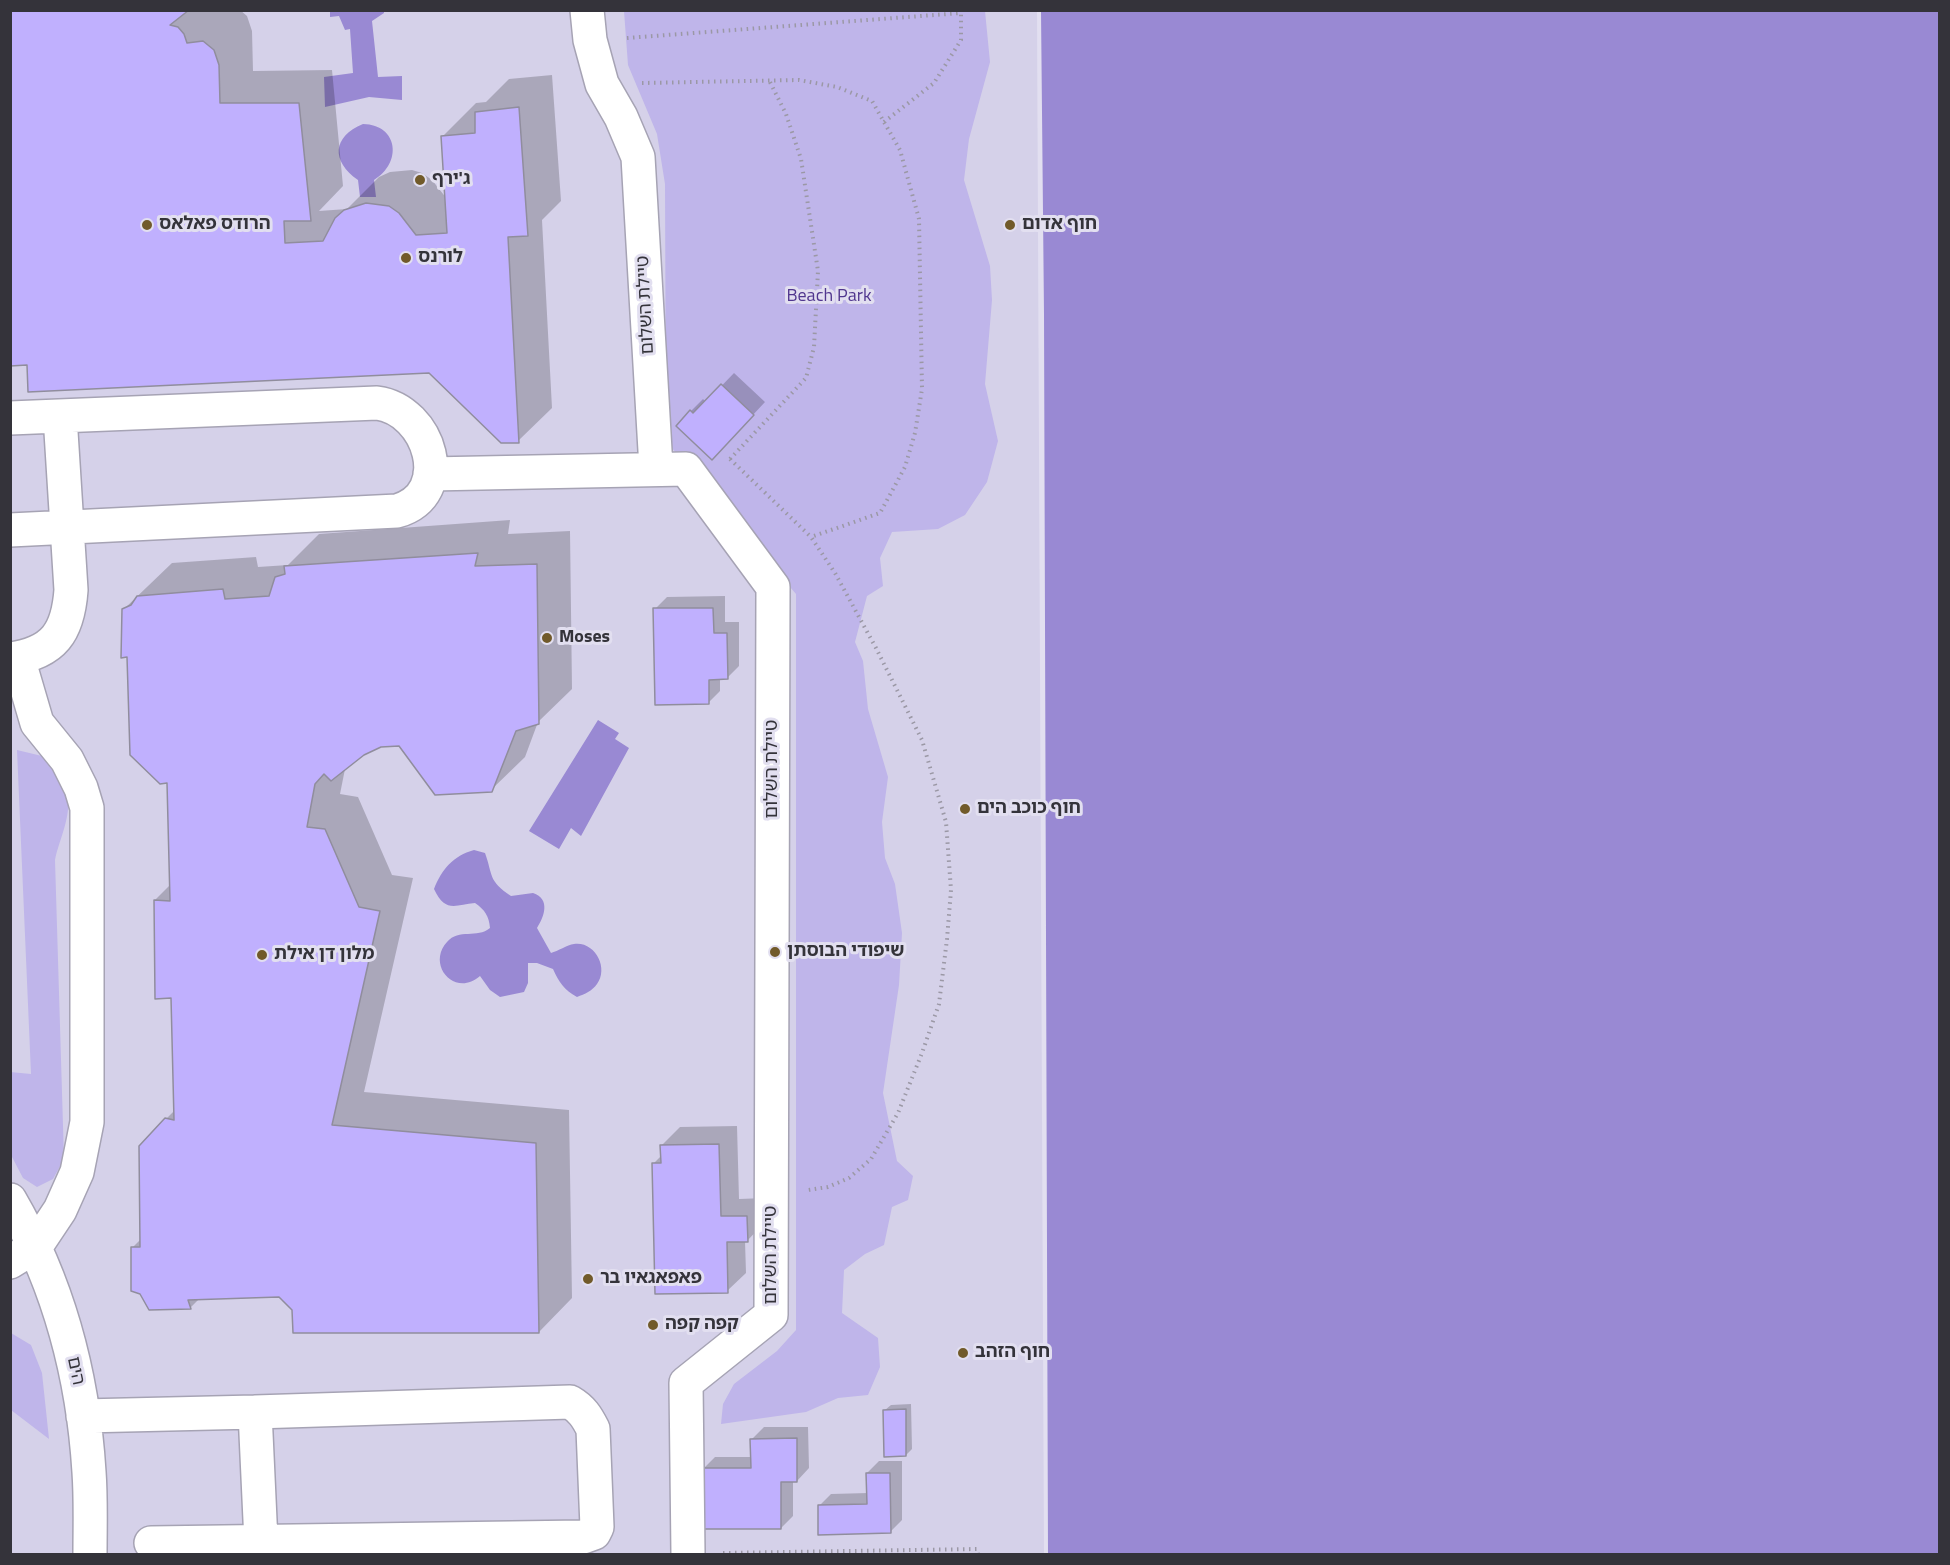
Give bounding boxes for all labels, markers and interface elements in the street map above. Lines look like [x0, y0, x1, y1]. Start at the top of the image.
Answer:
place label: ג'ירף [432, 169, 470, 191]
marker: ג'ירף [413, 173, 427, 187]
place label: הרודס פאלאס [159, 214, 271, 236]
place label: חוף אדום [1022, 214, 1097, 236]
marker: הרודס פאלאס [140, 218, 154, 232]
marker: חוף אדום [1003, 218, 1017, 232]
place label: לורנס [418, 247, 463, 269]
marker: לורנס [399, 251, 413, 265]
street label: טיילת השלום [633, 255, 659, 355]
park label: Beach Park [786, 286, 872, 308]
place label: Moses [559, 627, 610, 649]
marker: Moses [540, 631, 554, 645]
street label: טיילת השלום [762, 720, 784, 818]
place label: חוף כוכב הים [977, 798, 1081, 820]
marker: חוף כוכב הים [958, 802, 972, 816]
place label: שיפודי הבוסתן [787, 941, 904, 963]
place label: מלון דן אילת [274, 944, 374, 966]
marker: שיפודי הבוסתן [768, 945, 782, 959]
marker: מלון דן אילת [255, 948, 269, 962]
street label: טיילת השלום [761, 1206, 783, 1304]
place label: פאפאגאיו בר [600, 1268, 702, 1290]
marker: פאפאגאיו בר [581, 1272, 595, 1286]
place label: קפה קפה [665, 1314, 739, 1336]
marker: קפה קפה [646, 1318, 660, 1332]
place label: חוף הזהב [975, 1342, 1050, 1364]
marker: חוף הזהב [956, 1346, 970, 1360]
street label: הים [61, 1355, 89, 1387]

